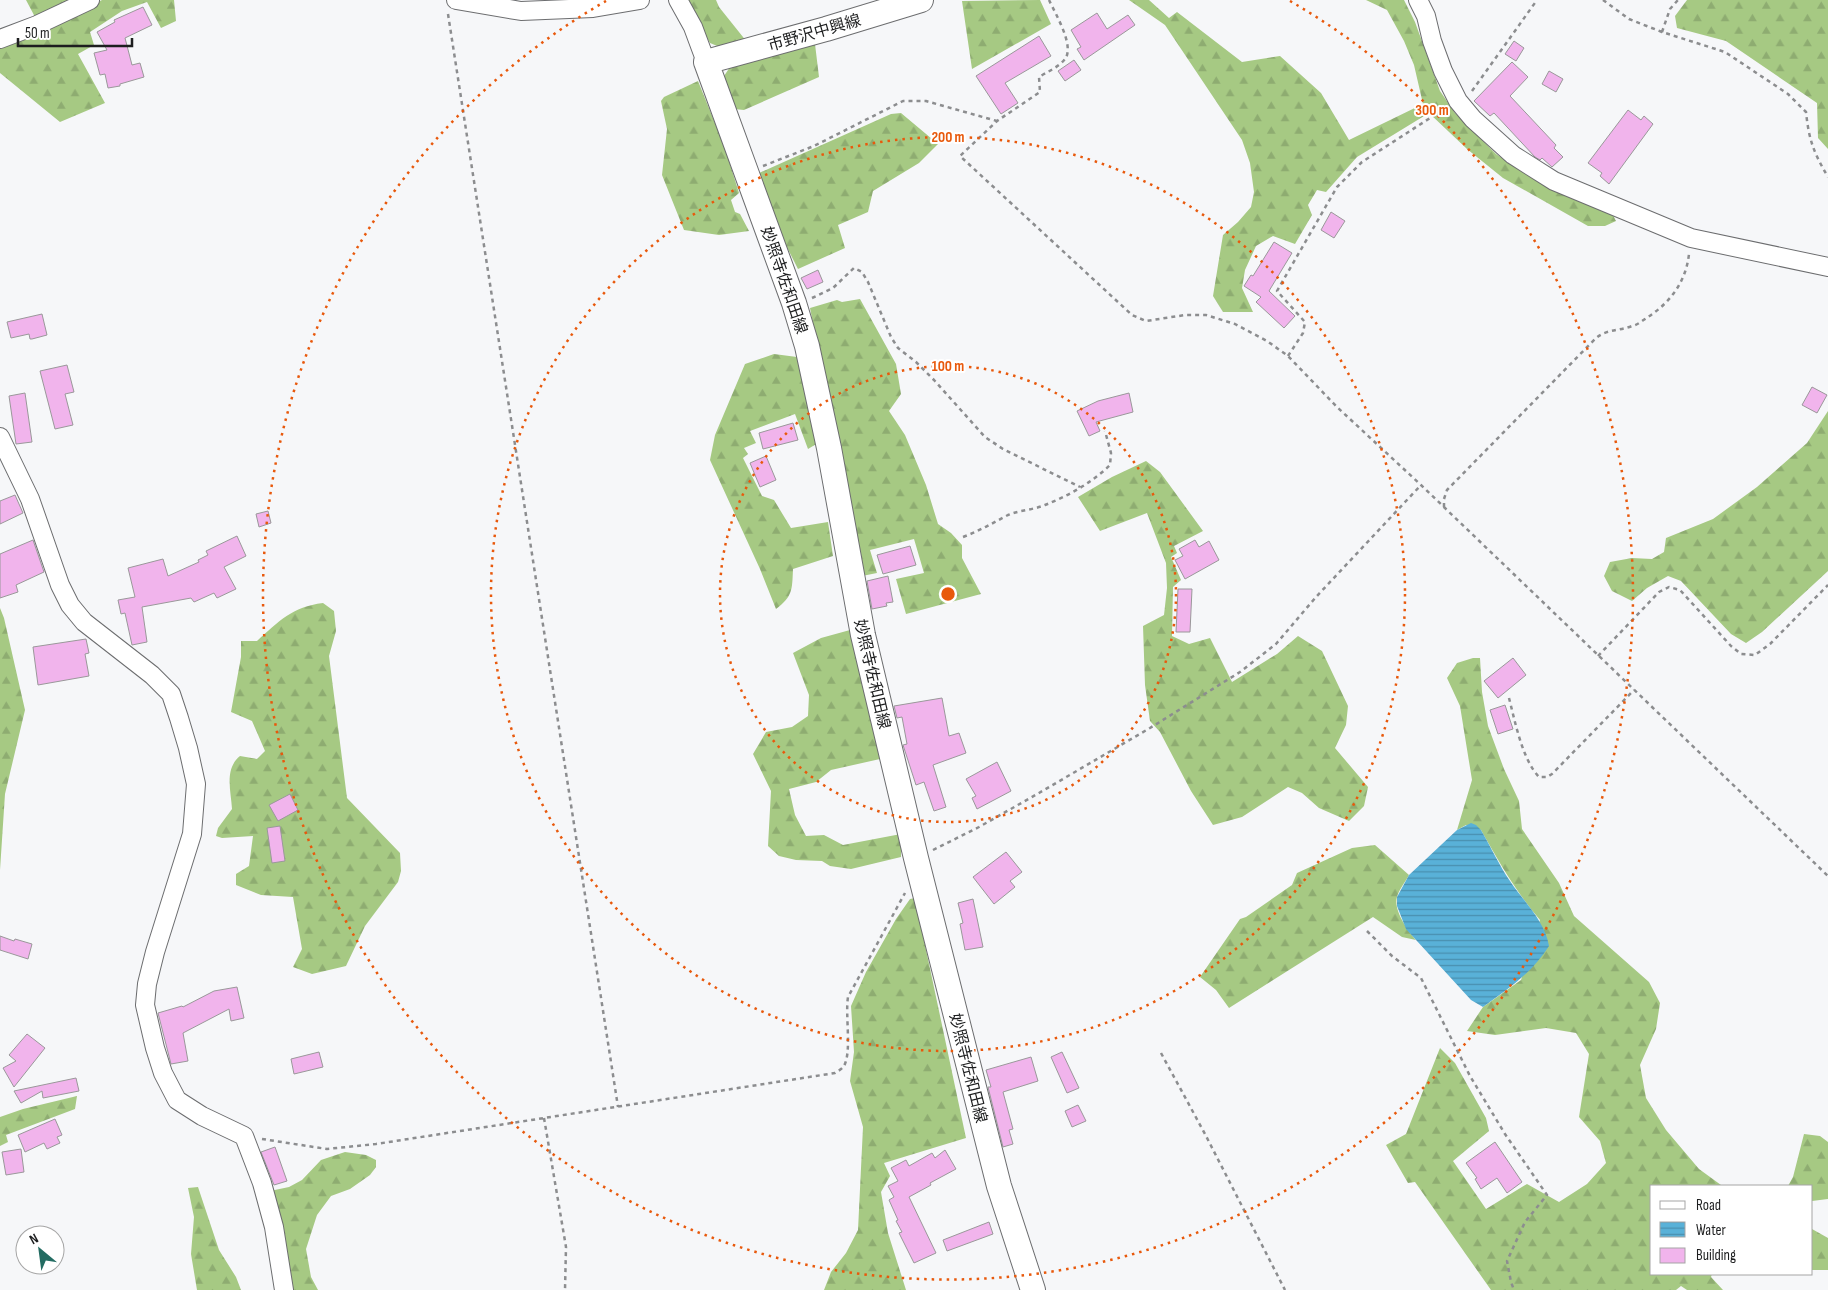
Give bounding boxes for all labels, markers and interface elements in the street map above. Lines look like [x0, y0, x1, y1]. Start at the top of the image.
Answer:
street label: 市野沢中興線 [766, 11, 863, 56]
scale bar [18, 15, 131, 47]
text: 50 m [25, 24, 50, 43]
text: 300 m [1415, 101, 1449, 120]
text: 200 m [931, 128, 965, 147]
street label: 妙照寺佐和田線 [756, 224, 811, 337]
text: 100 m [932, 357, 964, 376]
centre of rings [939, 585, 957, 603]
street label: 妙照寺佐和田線 [850, 618, 893, 731]
street label: 妙照寺佐和田線 [945, 1012, 990, 1125]
legend [1650, 1185, 1813, 1275]
text: Road [1696, 1196, 1721, 1215]
text: Water [1696, 1221, 1727, 1240]
north arrow [15, 1225, 65, 1275]
text: N [27, 1230, 41, 1248]
text: Building [1696, 1246, 1736, 1265]

